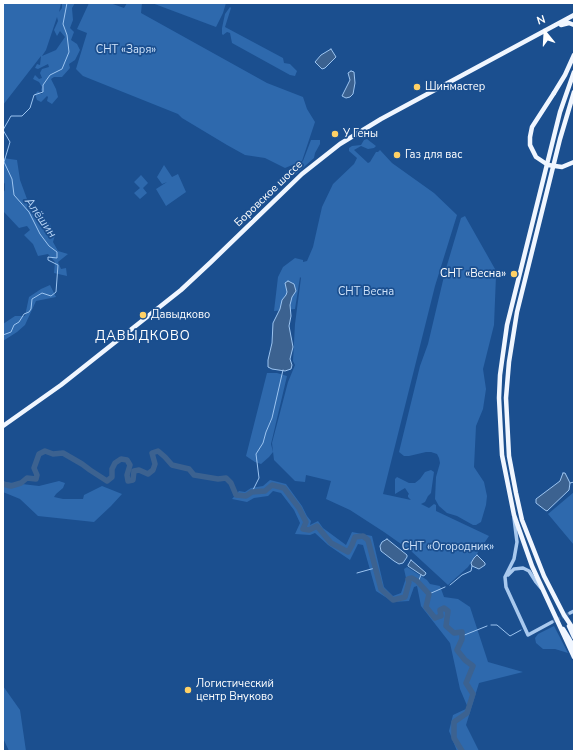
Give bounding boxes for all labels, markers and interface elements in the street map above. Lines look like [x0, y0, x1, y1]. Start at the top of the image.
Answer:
north arrow [525, 12, 565, 52]
text: N [535, 12, 547, 29]
park label: СНТ «Заря» [96, 43, 156, 57]
place label: Шинмастер [425, 80, 485, 94]
marker: Шинмастер [412, 82, 422, 92]
place label: У Гены [343, 127, 378, 141]
marker: У Гены [330, 129, 340, 139]
place label: Газ для вас [405, 148, 462, 162]
marker: Газ для вас [392, 150, 402, 160]
street label: Боровское шоссе [232, 158, 306, 230]
water label: Алёшин [21, 195, 59, 241]
place label: СНТ «Весна» [440, 267, 506, 281]
marker: СНТ «Весна» [509, 269, 519, 279]
park label: СНТ Весна [338, 285, 394, 299]
place label: Давыдково [151, 308, 210, 322]
marker: Давыдково [138, 310, 148, 320]
district label: ДАВЫДКОВО [95, 329, 191, 345]
park label: СНТ «Огородник» [402, 540, 494, 554]
place label: Логистический центр Внуково [196, 677, 274, 703]
marker: Логистический центр Внуково [183, 685, 193, 695]

